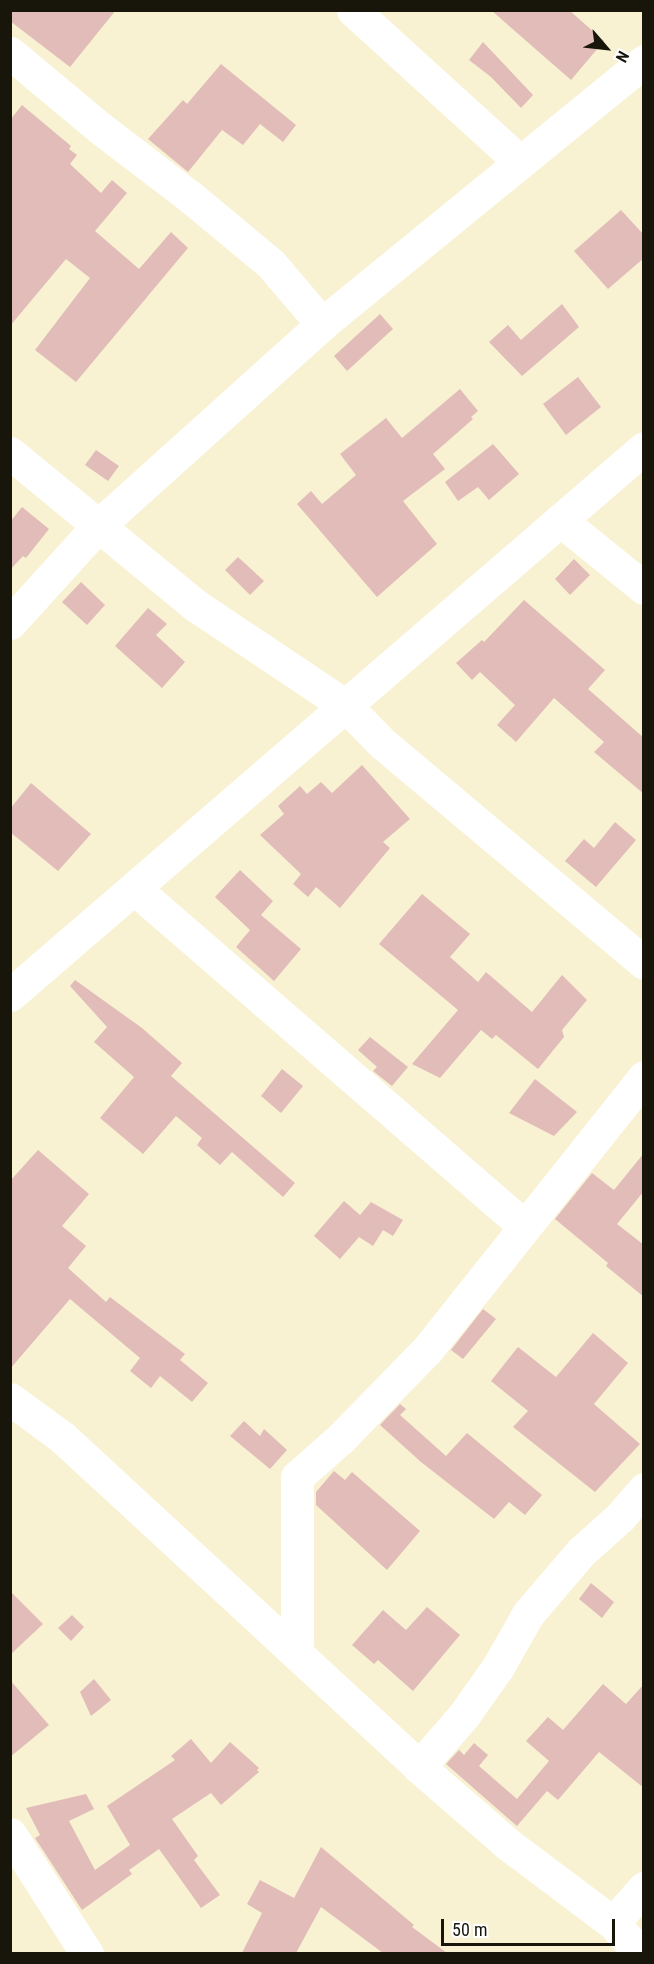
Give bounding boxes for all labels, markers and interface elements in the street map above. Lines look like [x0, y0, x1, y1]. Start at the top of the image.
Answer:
north arrow [576, 18, 636, 78]
text: N [612, 48, 633, 65]
scale bar [444, 1907, 618, 1945]
text: 50 m [452, 1919, 487, 1940]

